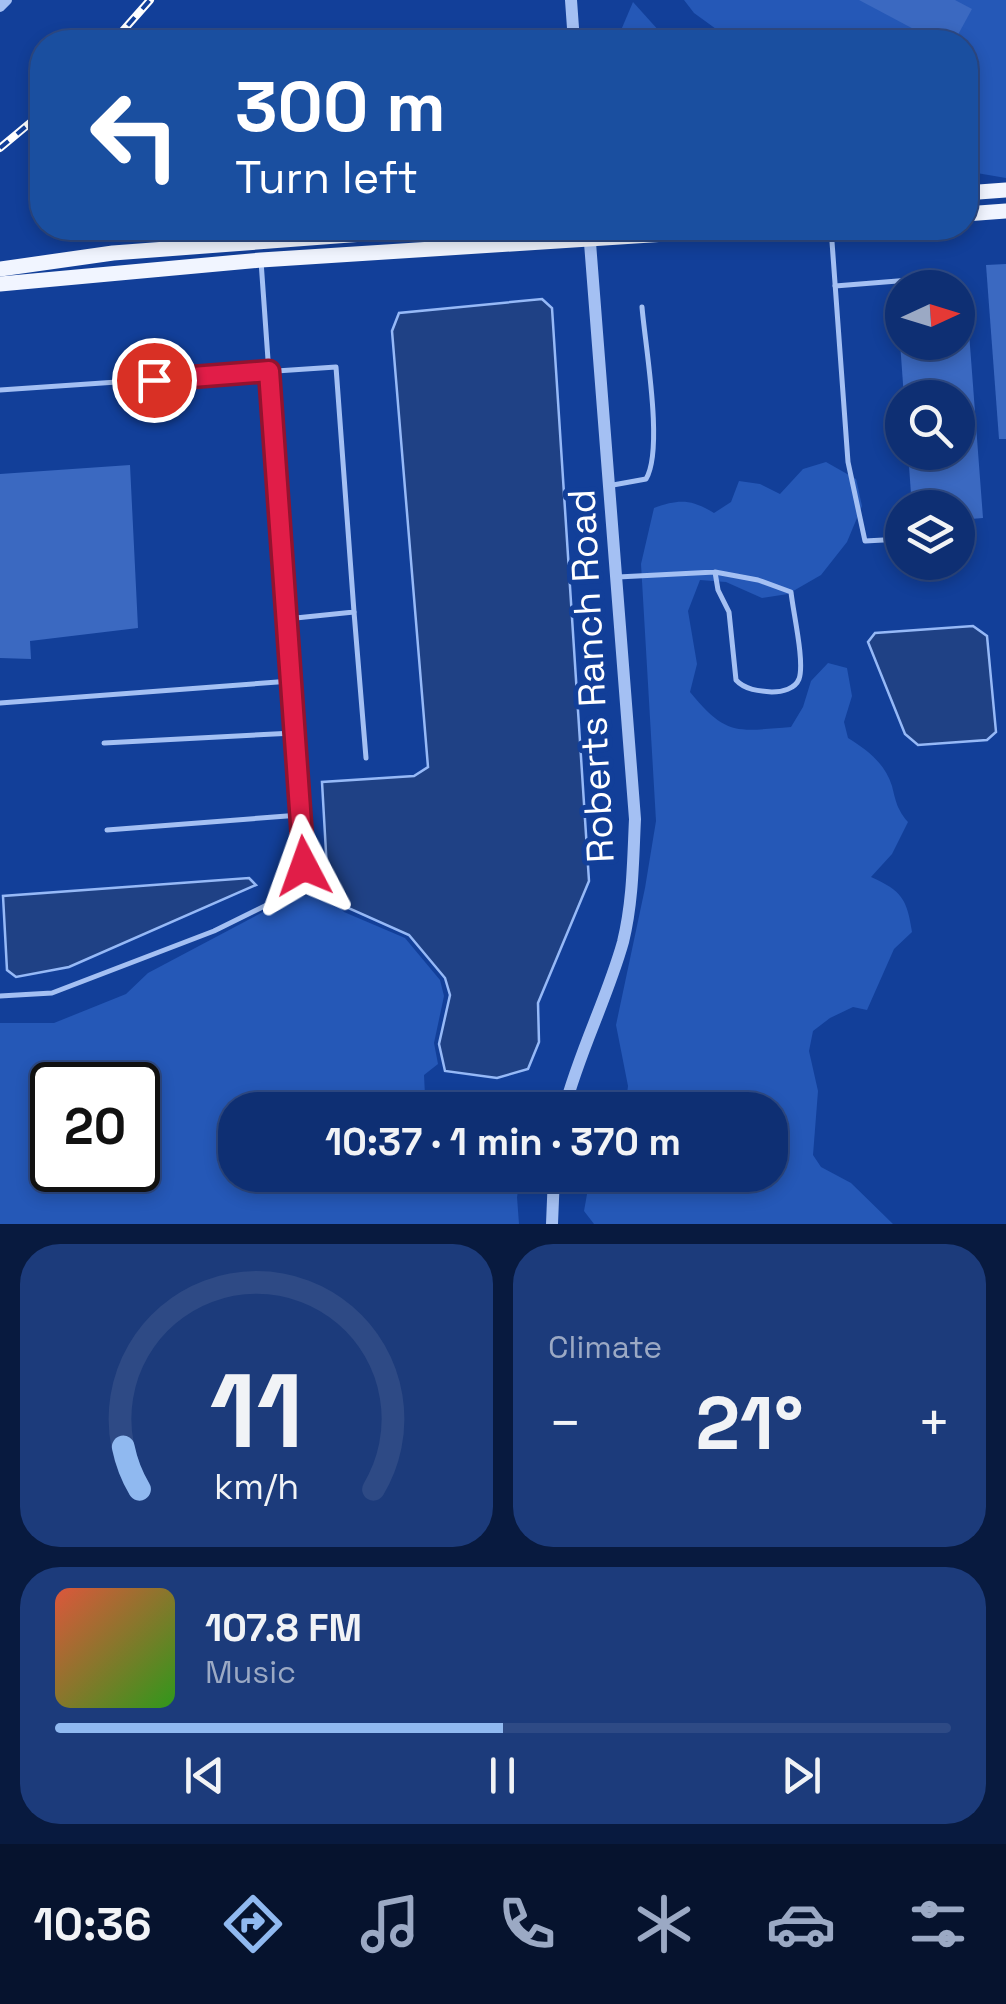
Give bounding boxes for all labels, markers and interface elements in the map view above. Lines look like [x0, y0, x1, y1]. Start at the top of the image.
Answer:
text: 300 m [235, 62, 446, 151]
icon: left [70, 70, 200, 200]
text: Turn left [235, 149, 418, 206]
north arrow [885, 270, 975, 360]
map controls [885, 270, 975, 580]
pin [112, 338, 197, 423]
icon: arrive [127, 353, 182, 408]
button: search [885, 380, 975, 470]
street label: Roberts Ranch Road [557, 488, 625, 864]
button: layers [885, 490, 975, 580]
position arrow [252, 814, 356, 918]
speed limit sign: 20 [30, 1062, 160, 1192]
text: 10:37 · 1 min · 370 m [325, 1118, 681, 1166]
text: Climate [548, 1327, 662, 1367]
text: 11 [209, 1345, 304, 1477]
text: 21° [695, 1375, 804, 1471]
text: − [548, 1388, 582, 1458]
text: + [917, 1388, 951, 1458]
text: km/h [214, 1464, 299, 1509]
text: 107.8 FM [205, 1604, 362, 1652]
text: Music [205, 1652, 296, 1692]
icon: previous [177, 1748, 232, 1803]
icon: pause [475, 1748, 530, 1803]
icon: next [774, 1748, 829, 1803]
icon: directions [218, 1889, 288, 1959]
icon: music [355, 1889, 425, 1959]
icon: phone [492, 1889, 562, 1959]
icon: climate [629, 1889, 699, 1959]
icon: car [766, 1889, 836, 1959]
icon: filters [903, 1889, 973, 1959]
text: 10:36 [33, 1896, 152, 1953]

